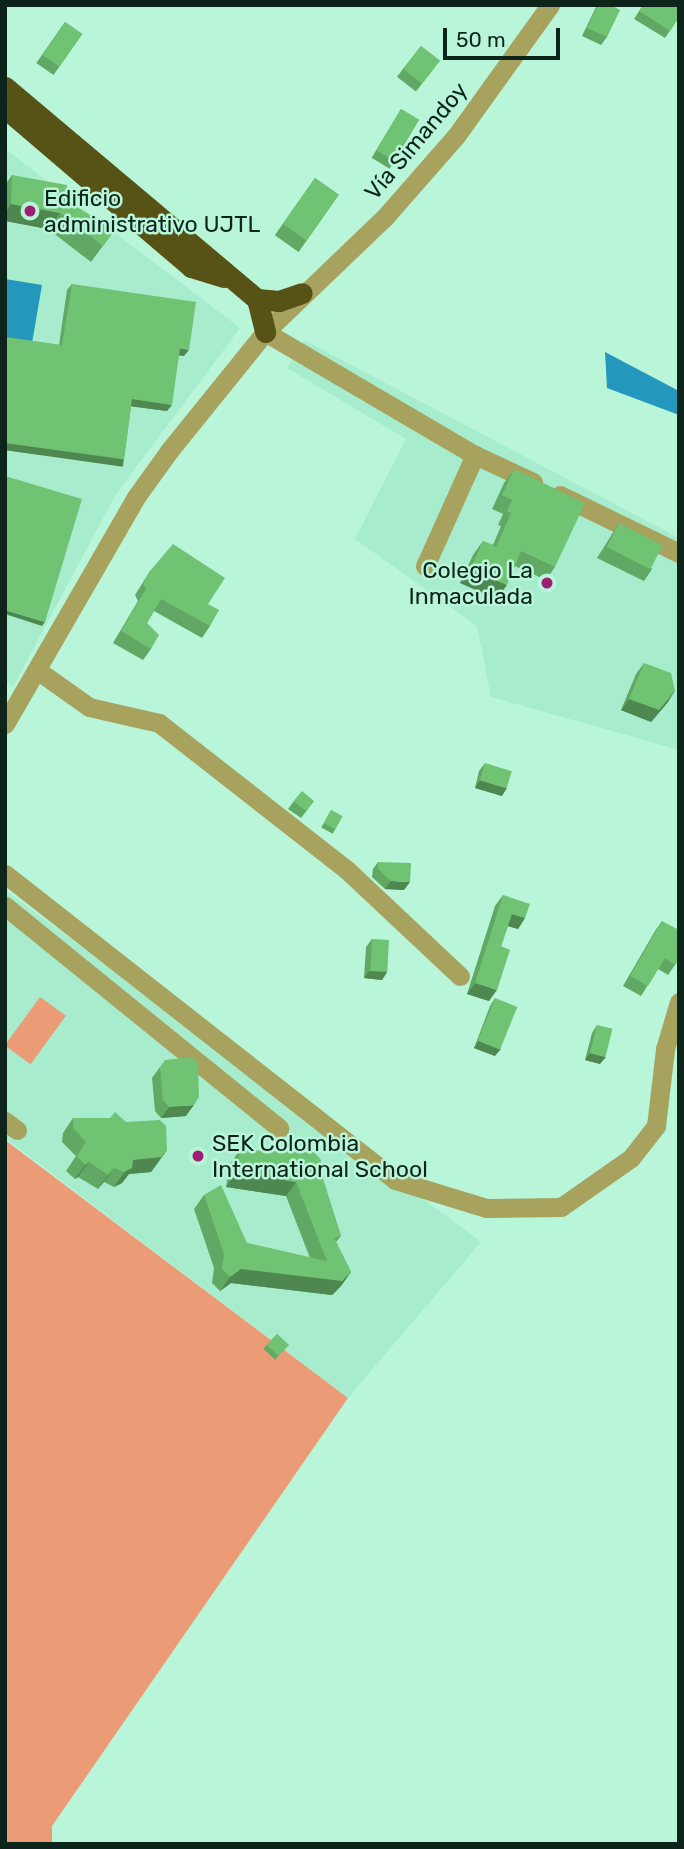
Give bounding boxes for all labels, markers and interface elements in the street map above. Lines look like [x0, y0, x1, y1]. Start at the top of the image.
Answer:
scale bar [446, 14, 563, 58]
text: 50 m [456, 27, 506, 52]
street label: Vía Simandoy [359, 77, 473, 205]
place label: Edificio administrativo UJTL [44, 184, 260, 238]
marker: Edificio administrativo UJTL [22, 203, 38, 219]
place label: Colegio La Inmaculada [408, 556, 533, 610]
marker: Colegio La Inmaculada [539, 575, 555, 591]
place label: SEK Colombia International School [212, 1129, 428, 1183]
marker: SEK Colombia International School [190, 1148, 206, 1164]

